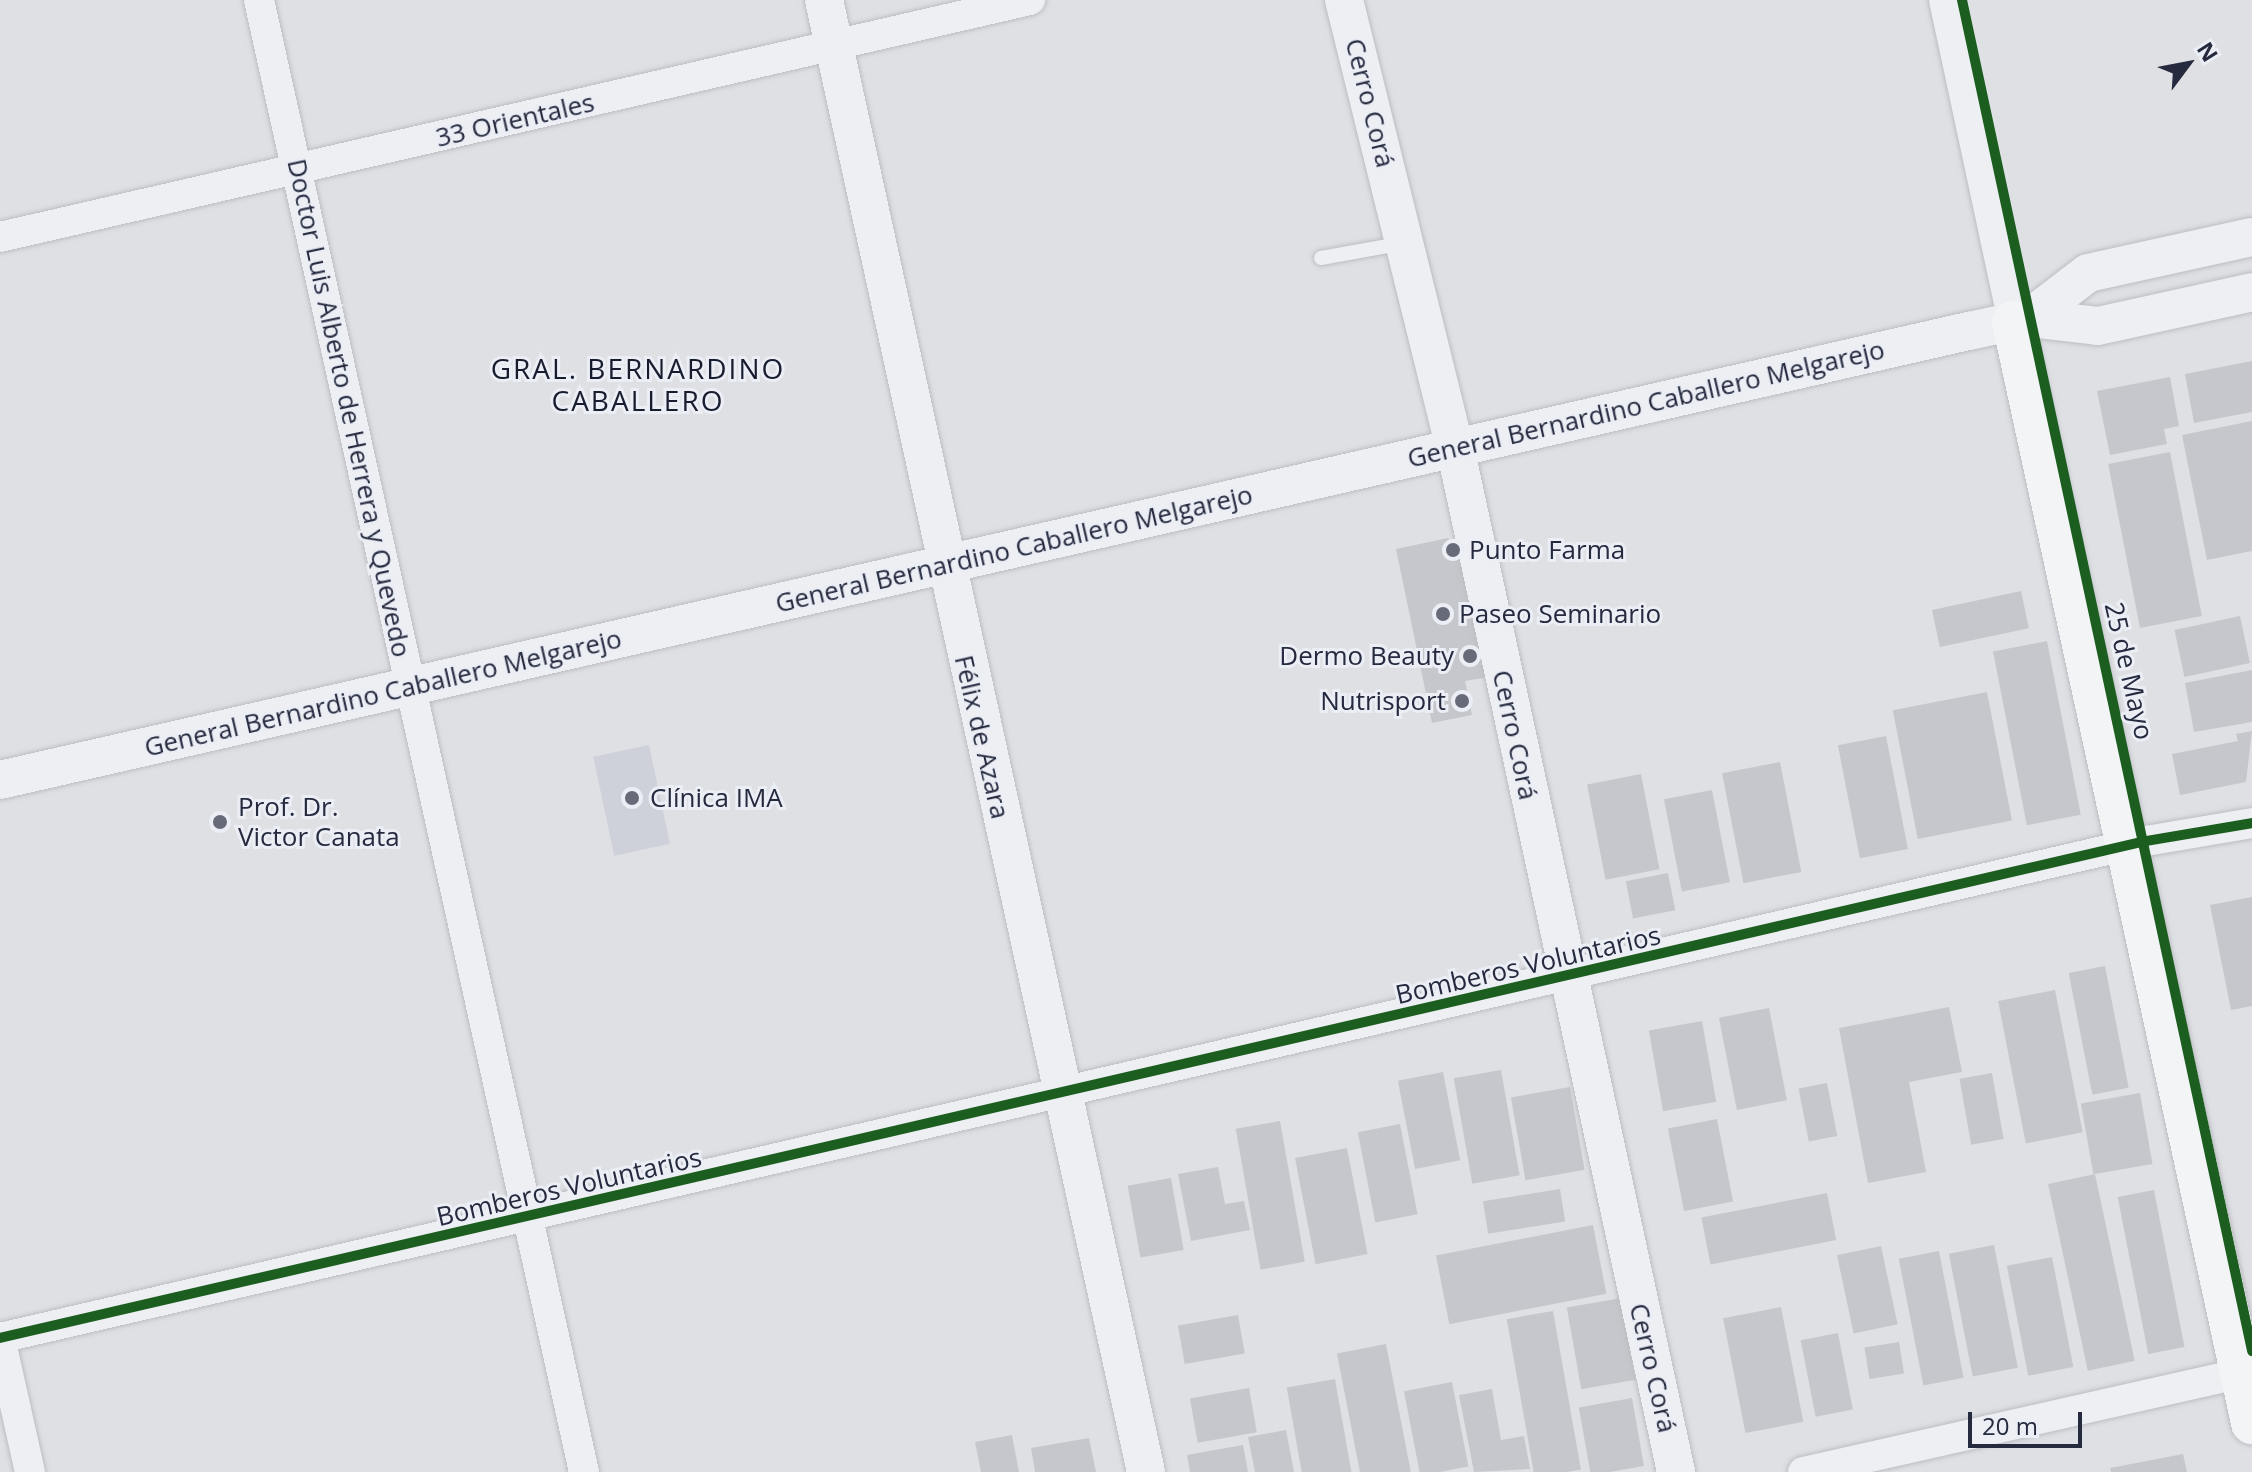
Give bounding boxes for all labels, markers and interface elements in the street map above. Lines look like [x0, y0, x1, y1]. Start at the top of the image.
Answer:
north arrow [2148, 24, 2228, 104]
street label: Cerro Corá [1339, 35, 1401, 171]
text: N [2191, 36, 2226, 67]
street label: 33 Orientales [433, 87, 597, 153]
street label: Doctor Luis Alberto de Herrera y Quevedo [281, 156, 417, 660]
street label: General Bernardino Caballero Melgarejo [1404, 334, 1888, 474]
district label: GRAL. BERNARDINO CABALLERO [491, 351, 785, 417]
street label: General Bernardino Caballero Melgarejo [772, 479, 1256, 619]
place label: Punto Farma [1469, 534, 1625, 566]
marker: Punto Farma [1444, 541, 1462, 559]
place label: Paseo Seminario [1459, 598, 1661, 630]
street label: 25 de Mayo [2098, 599, 2160, 743]
marker: Paseo Seminario [1434, 605, 1452, 623]
street label: General Bernardino Caballero Melgarejo [141, 623, 625, 763]
place label: Dermo Beauty [1279, 640, 1454, 672]
marker: Dermo Beauty [1461, 647, 1479, 665]
street label: Félix de Azara [948, 652, 1016, 822]
street label: Cerro Corá [1486, 667, 1544, 803]
place label: Nutrisport [1320, 685, 1446, 717]
marker: Nutrisport [1453, 692, 1471, 710]
place label: Clínica IMA [650, 782, 783, 814]
marker: Clínica IMA [621, 787, 643, 809]
place label: Prof. Dr. Victor Canata [238, 791, 400, 852]
marker: Prof. Dr. Victor Canata [209, 811, 231, 833]
street label: Bomberos Voluntarios [1392, 919, 1664, 1011]
street label: Bomberos Voluntarios [433, 1141, 705, 1233]
street label: Cerro Corá [1623, 1300, 1683, 1436]
scale bar [1972, 1396, 2086, 1446]
text: 20 m [1982, 1409, 2038, 1442]

